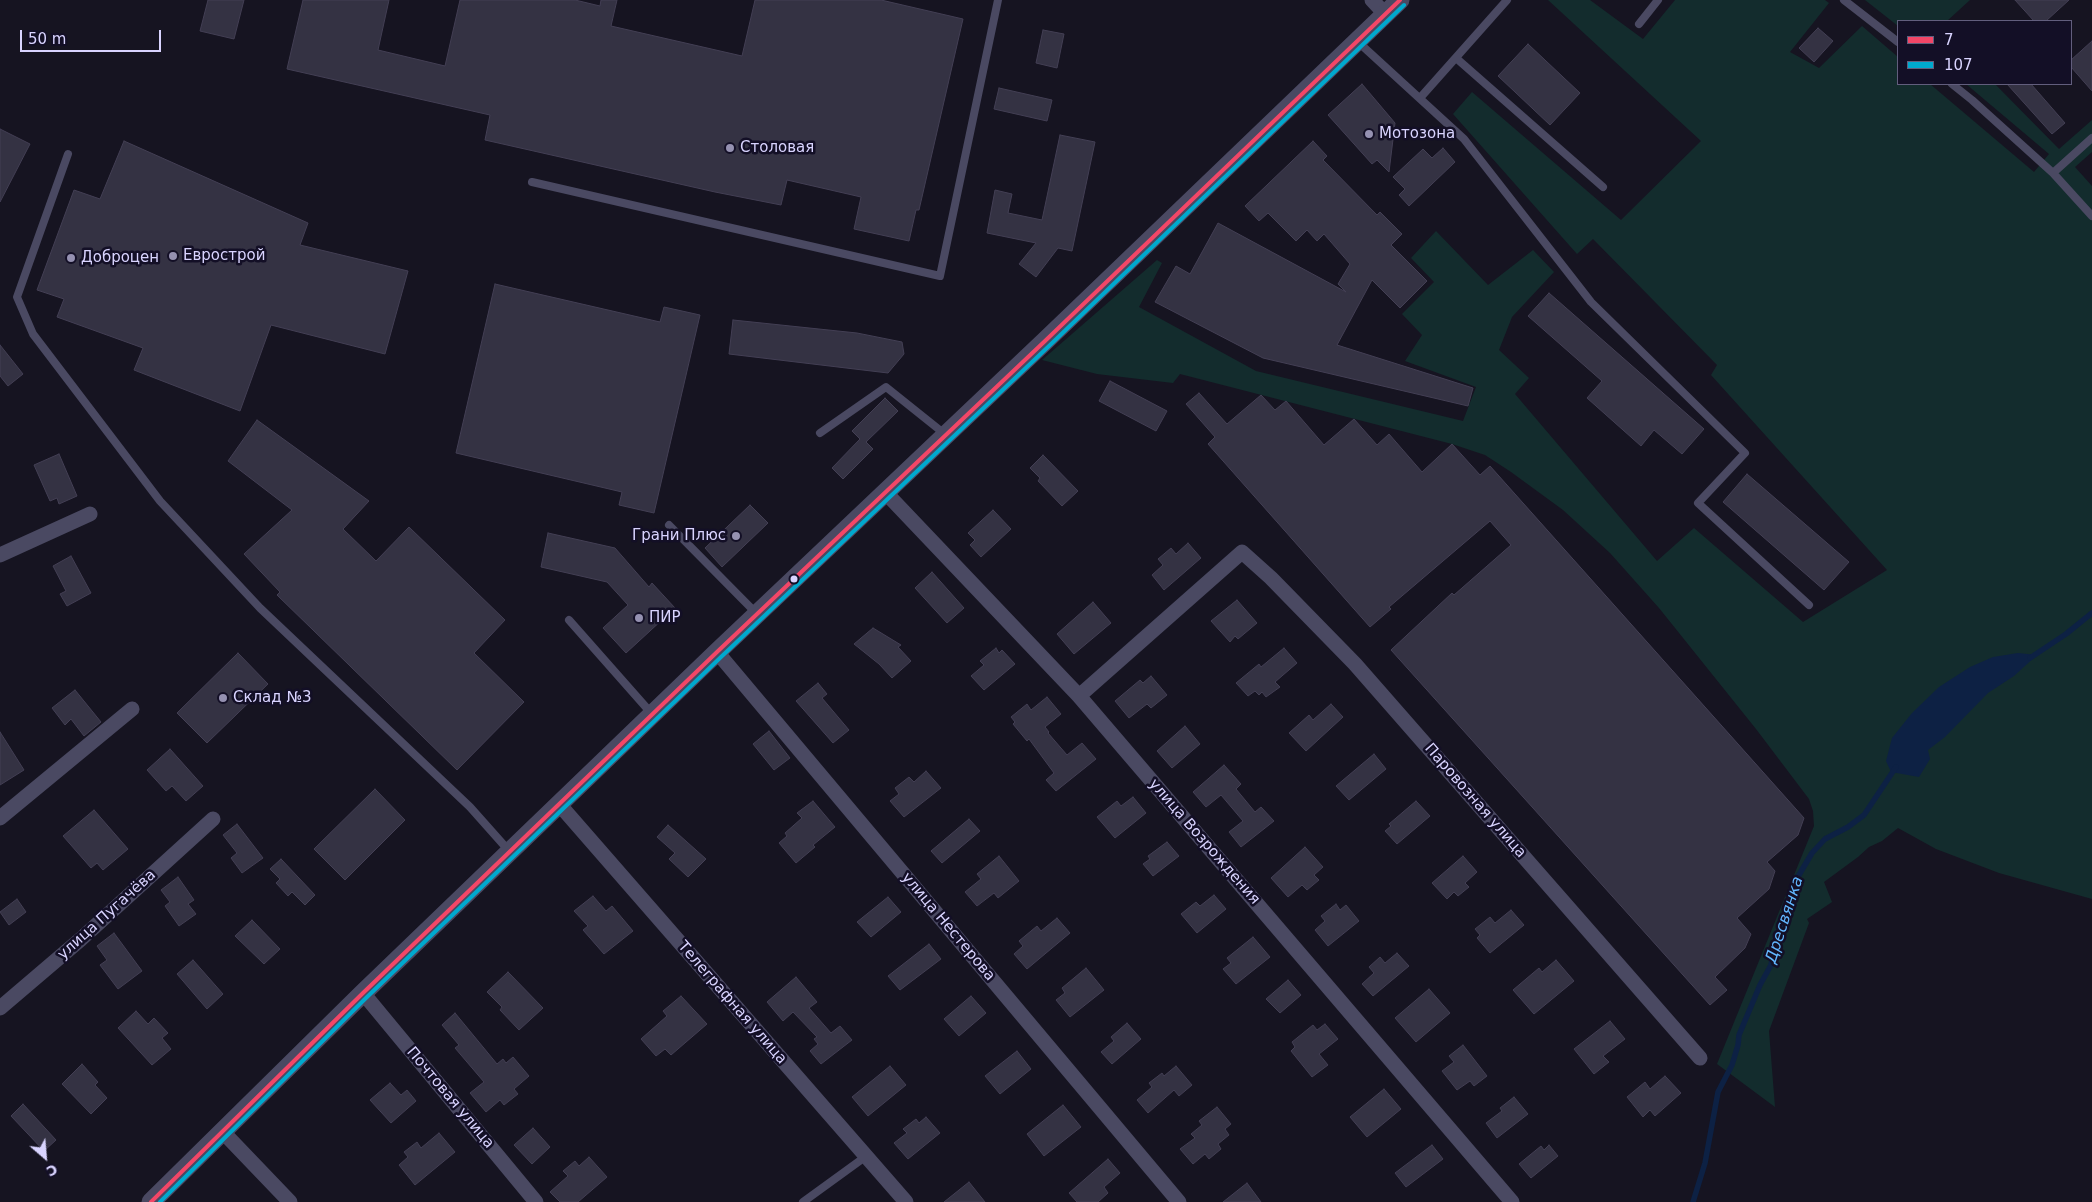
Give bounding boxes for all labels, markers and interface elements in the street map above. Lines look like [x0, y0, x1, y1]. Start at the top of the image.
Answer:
scale bar [22, 20, 164, 52]
legend [1897, 20, 2072, 85]
text: 50 m [28, 30, 66, 48]
text: 7 [1944, 31, 1954, 49]
text: 107 [1944, 56, 1973, 74]
place label: Мотозона [1379, 125, 1455, 143]
marker: Мотозона [1363, 128, 1375, 140]
place label: Столовая [740, 139, 814, 157]
marker: Столовая [724, 142, 736, 154]
place label: Еврострой [183, 247, 265, 265]
place label: Доброцен [81, 249, 159, 267]
marker: Еврострой [167, 250, 179, 262]
marker: Доброцен [65, 252, 77, 264]
place label: Грани Плюс [632, 527, 726, 545]
marker: Грани Плюс [730, 530, 742, 542]
unlabelled marker [789, 574, 799, 584]
place label: ПИР [649, 609, 681, 627]
marker: ПИР [633, 612, 645, 624]
place label: Склад №3 [233, 689, 312, 707]
marker: Склад №3 [217, 692, 229, 704]
street label: Паровозная улица [1420, 740, 1530, 862]
street label: улица Возрождения [1145, 776, 1263, 908]
street label: улица Пугачёва [54, 866, 160, 964]
street label: улица Нестерова [897, 869, 999, 985]
water label: Дресвянка [1762, 874, 1808, 966]
street label: Телеграфная улица [674, 938, 790, 1068]
street label: Почтовая улица [402, 1044, 498, 1152]
north arrow [20, 1132, 70, 1182]
text: С [44, 1161, 60, 1180]

